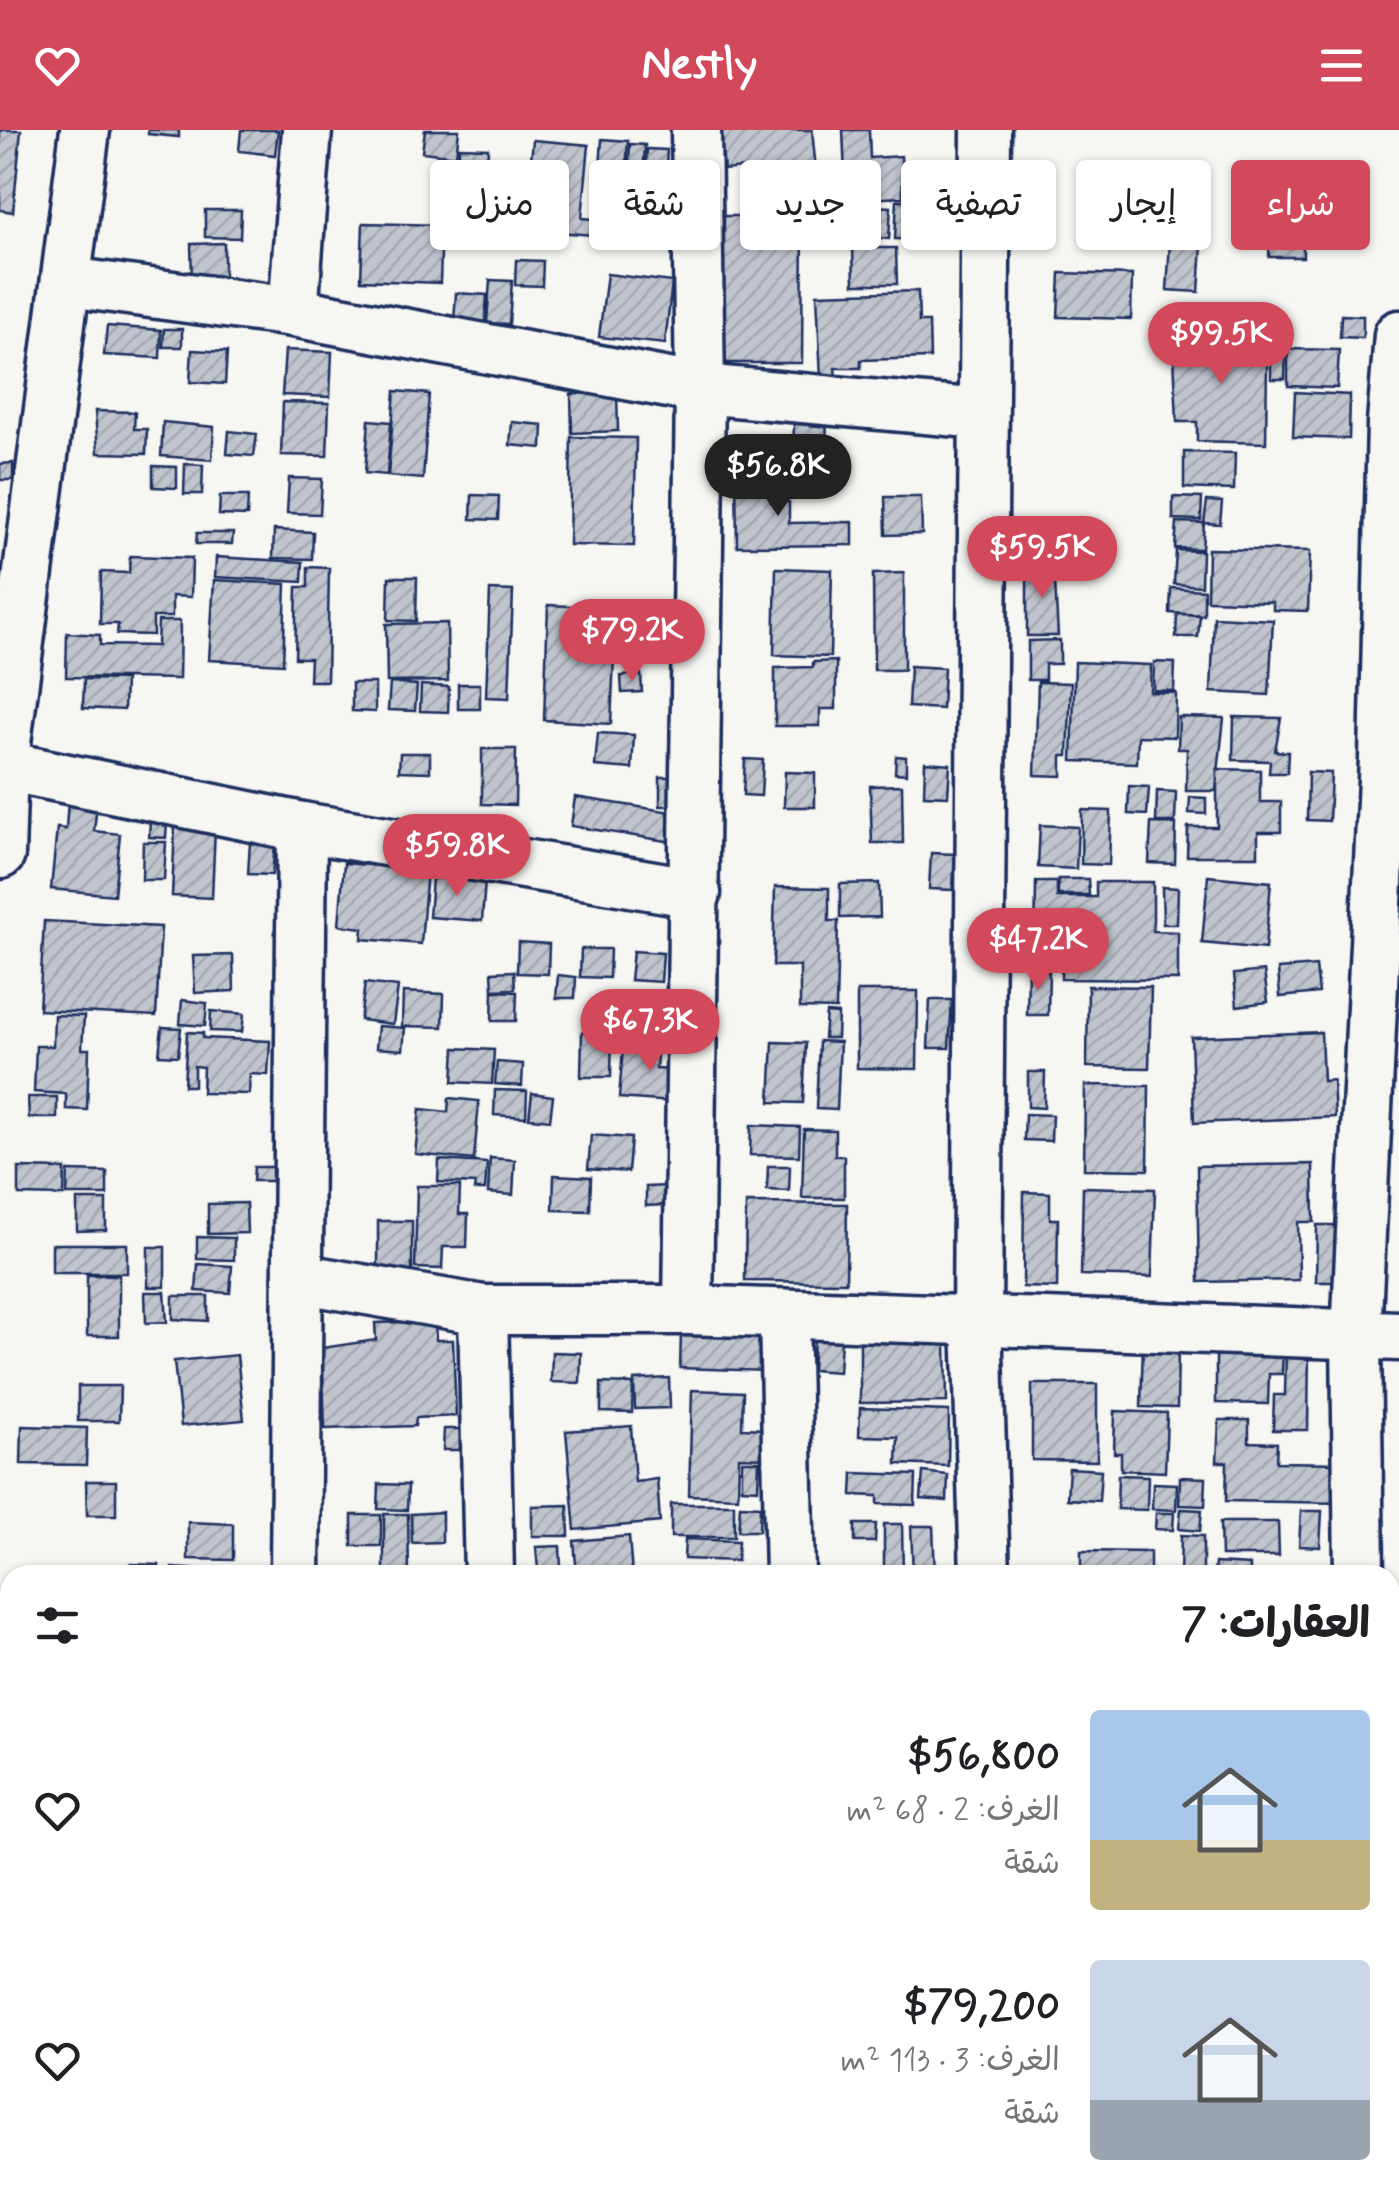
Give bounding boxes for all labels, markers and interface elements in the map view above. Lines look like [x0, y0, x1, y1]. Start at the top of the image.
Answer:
text: Nestly [641, 36, 758, 95]
icon: heart [30, 38, 85, 93]
icon: menu [1314, 38, 1369, 93]
chip: منزل [430, 160, 569, 250]
chip: شقة [589, 160, 720, 250]
chip: جديد [740, 160, 881, 250]
chip: تصفية [901, 160, 1056, 250]
chip: إيجار [1076, 160, 1211, 250]
chip: شراء [1231, 160, 1370, 250]
pin: $99.5K [1140, 302, 1302, 387]
text: $99.5K [1170, 313, 1272, 355]
pin: $56.8K [697, 434, 859, 519]
text: $56.8K [726, 445, 830, 487]
pin: $59.5K [961, 516, 1123, 601]
text: $59.5K [989, 527, 1095, 569]
pin: $79.2K [551, 599, 713, 684]
text: $79.2K [581, 610, 683, 652]
pin: $59.8K [376, 814, 538, 899]
text: $59.8K [405, 825, 509, 867]
pin: $47.2K [957, 908, 1119, 993]
text: $47.2K [989, 919, 1087, 961]
pin: $67.3K [569, 989, 731, 1074]
text: $67.3K [602, 1000, 698, 1042]
icon: filters [30, 1598, 85, 1653]
text: العقارات: 7 [1181, 1598, 1370, 1653]
text: $56,800 [908, 1730, 1060, 1785]
icon: home [1170, 1750, 1290, 1870]
icon: heart [30, 1783, 85, 1838]
text: الغرف: 2 · 68 m² [847, 1790, 1060, 1832]
text: شقة [1004, 1843, 1060, 1885]
text: $79,200 [903, 1980, 1060, 2035]
icon: home [1170, 2000, 1290, 2120]
icon: heart [30, 2033, 85, 2088]
text: الغرف: 3 · 113 m² [841, 2040, 1060, 2082]
text: شقة [1004, 2093, 1060, 2135]

